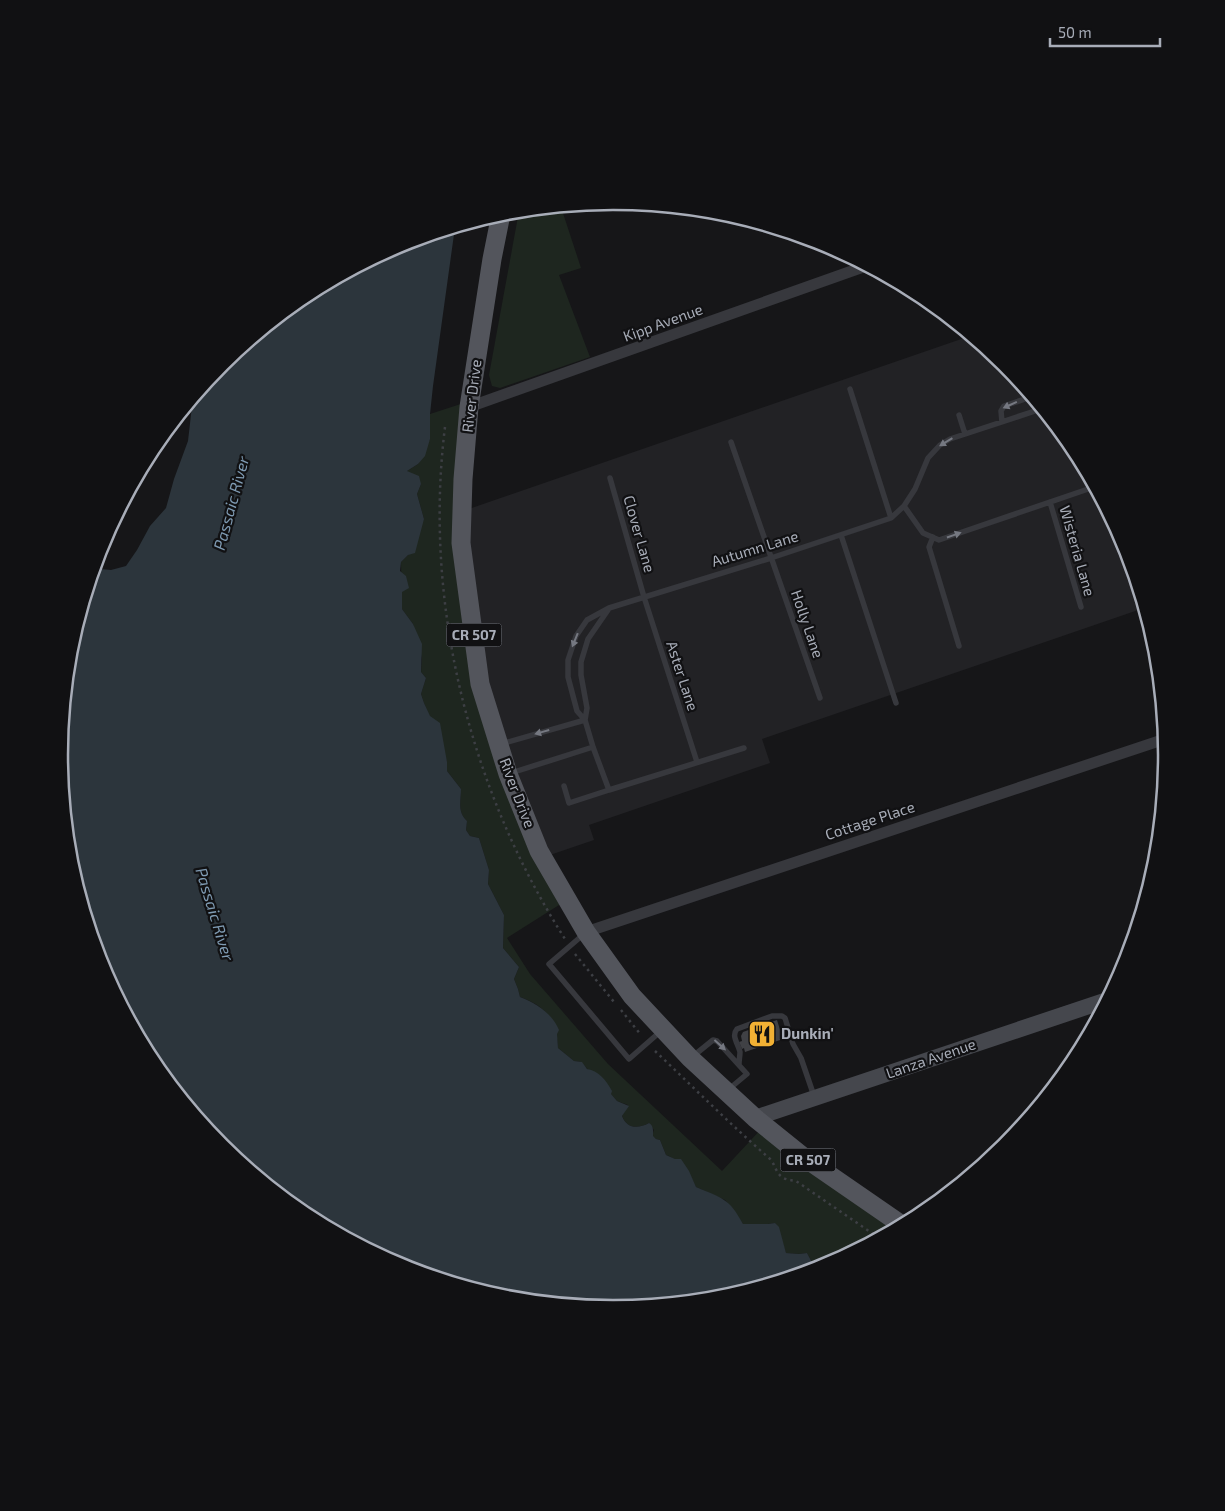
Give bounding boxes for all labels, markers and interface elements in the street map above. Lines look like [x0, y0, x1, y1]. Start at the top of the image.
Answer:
scale bar [1050, 15, 1160, 47]
text: 50 m [1058, 23, 1092, 41]
street label: Kipp Avenue [620, 299, 705, 345]
street label: River Drive [458, 358, 484, 433]
one-way arrow [1003, 400, 1018, 409]
one-way arrow [939, 438, 952, 447]
water label: Passaic River [209, 453, 252, 552]
street label: Clover Lane [620, 493, 660, 574]
street label: Wisteria Lane [1056, 503, 1099, 598]
street label: Autumn Lane [709, 526, 800, 570]
one-way arrow [947, 531, 962, 539]
street label: Holly Lane [788, 587, 828, 660]
road number: CR 507 [446, 624, 502, 646]
one-way arrow [571, 633, 579, 648]
street label: Aster Lane [663, 638, 703, 713]
one-way arrow [534, 729, 549, 737]
street label: River Drive [496, 755, 540, 830]
street label: Cottage Place [823, 797, 917, 843]
water label: Passaic River [192, 865, 239, 963]
restaurant icon: Dunkin' [747, 1019, 777, 1049]
place label: Dunkin' [781, 1024, 834, 1042]
street label: Lanza Avenue [883, 1034, 978, 1082]
one-way arrow [714, 1040, 727, 1051]
road number: CR 507 [780, 1148, 836, 1172]

